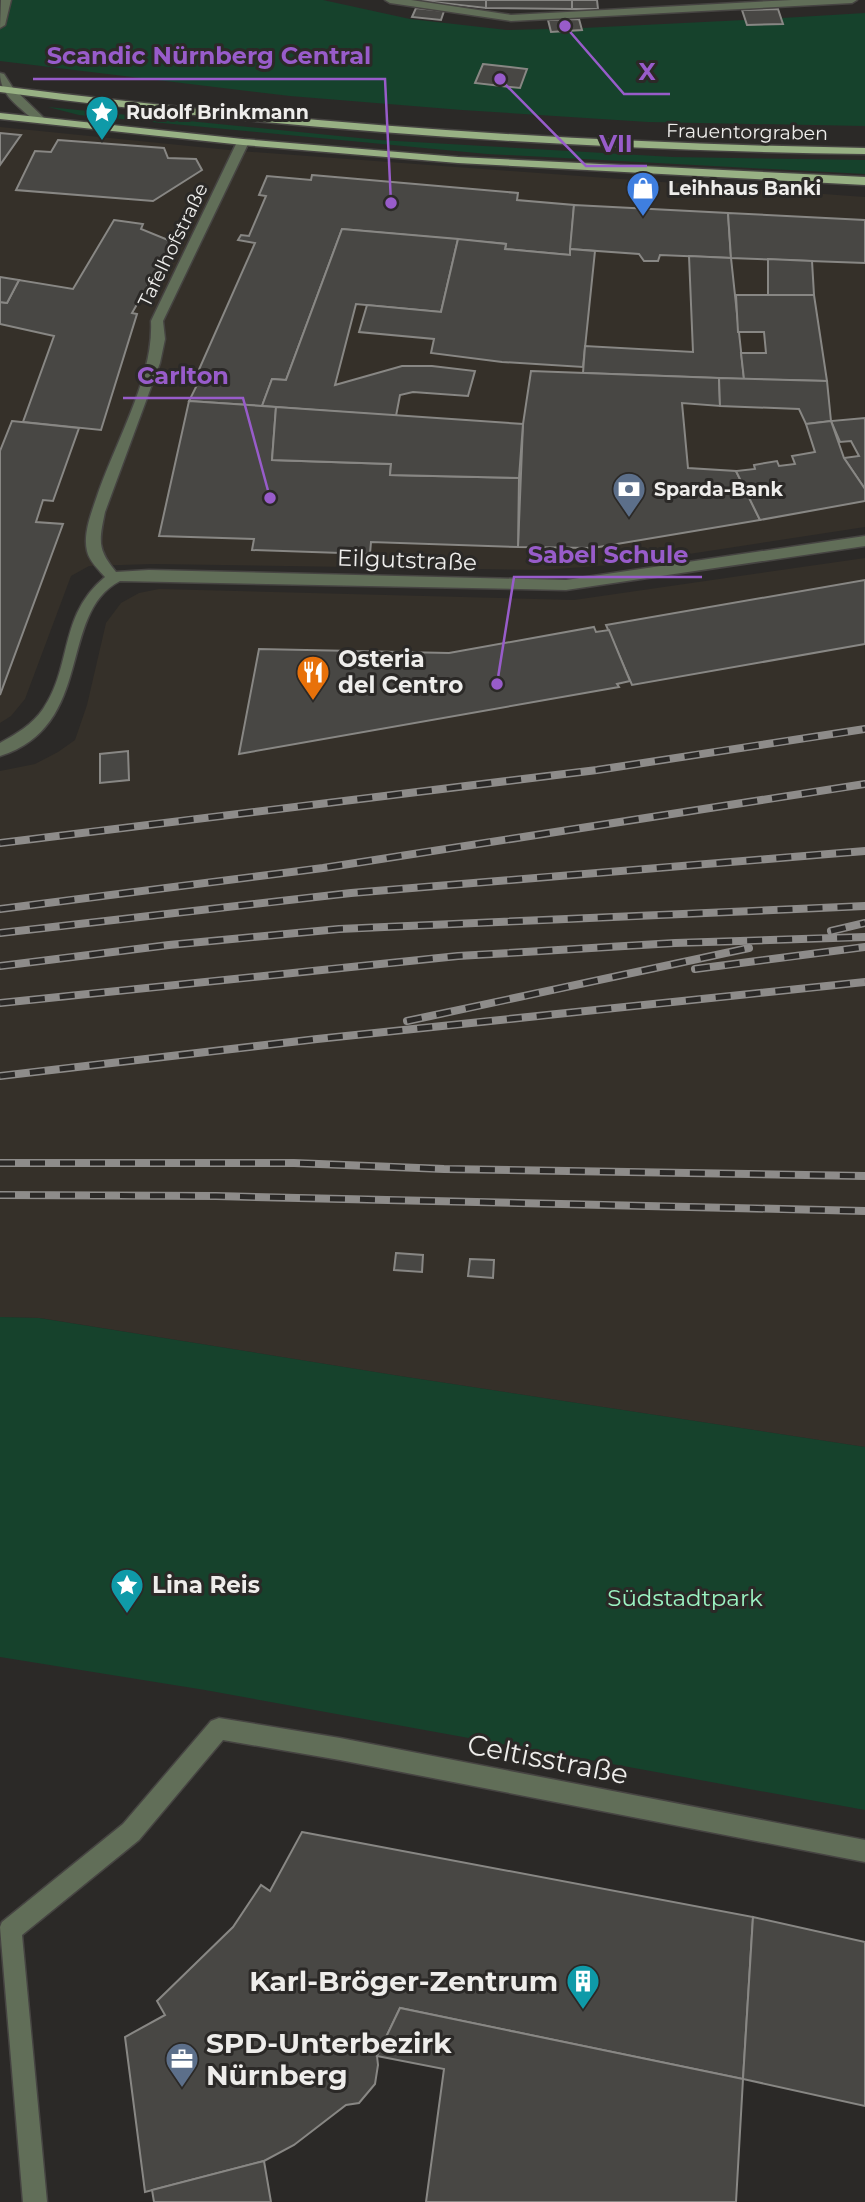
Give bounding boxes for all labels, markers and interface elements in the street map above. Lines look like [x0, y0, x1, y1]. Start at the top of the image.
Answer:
callout: Scandic Nürnberg Central [33, 34, 385, 79]
text: Scandic Nürnberg Central [47, 41, 371, 70]
callout: X [624, 49, 670, 94]
text: X [638, 57, 656, 86]
place icon: Rudolf Brinkmann [83, 93, 121, 142]
place label: Rudolf Brinkmann [126, 101, 309, 124]
street label: Frauentorgraben [666, 119, 828, 145]
callout: VII [586, 121, 647, 166]
text: VII [598, 129, 633, 158]
shop icon: Leihhaus Banki [624, 169, 662, 218]
place label: Leihhaus Banki [668, 177, 821, 200]
street label: Tafelhofstraße [133, 179, 213, 311]
callout: Carlton [123, 353, 243, 398]
text: Carlton [137, 361, 229, 390]
bank icon: Sparda-Bank [610, 470, 648, 519]
place label: Sparda-Bank [654, 478, 783, 501]
callout: Sabel Schule [514, 532, 702, 577]
text: Sabel Schule [528, 540, 688, 569]
street label: Eilgutstraße [337, 544, 477, 576]
place label: Osteria del Centro [338, 645, 463, 699]
restaurant icon: Osteria del Centro [294, 653, 332, 702]
place icon: Lina Reis [108, 1566, 146, 1615]
place label: Lina Reis [152, 1571, 260, 1599]
park label: Südstadtpark [607, 1584, 763, 1612]
street label: Celtisstraße [465, 1727, 631, 1791]
building icon: Karl-Bröger-Zentrum [564, 1962, 602, 2011]
place label: Karl-Bröger-Zentrum [249, 1964, 558, 1998]
place label: SPD-Unterbezirk Nürnberg [206, 2026, 452, 2092]
office icon: SPD-Unterbezirk Nürnberg [163, 2040, 201, 2089]

